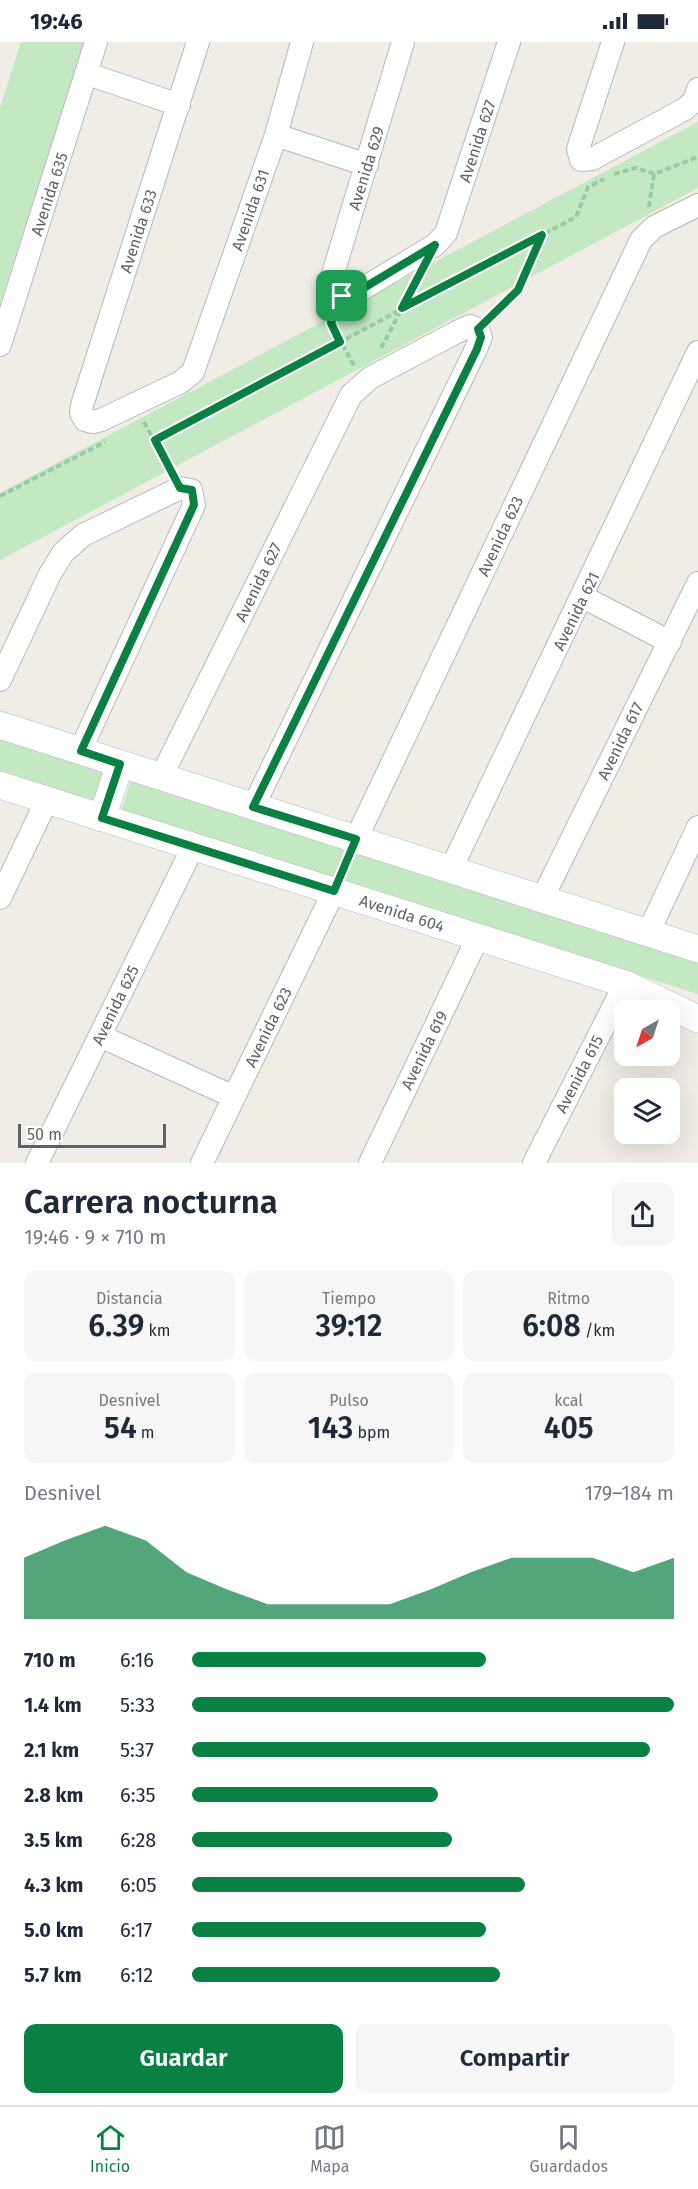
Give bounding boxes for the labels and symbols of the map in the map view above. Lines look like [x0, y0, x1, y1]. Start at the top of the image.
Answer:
street label: Avenida 627 [455, 98, 500, 185]
street label: Avenida 629 [345, 124, 388, 212]
street label: Avenida 635 [27, 150, 72, 238]
street label: Avenida 631 [228, 167, 273, 253]
street label: Avenida 633 [116, 187, 161, 275]
pin [316, 270, 367, 321]
street label: Avenida 623 [474, 493, 527, 579]
street label: Avenida 627 [231, 540, 286, 625]
street label: Avenida 621 [549, 569, 604, 654]
street label: Avenida 617 [594, 699, 647, 783]
street label: Avenida 604 [357, 891, 447, 936]
street label: Avenida 625 [88, 962, 143, 1048]
street label: Avenida 623 [241, 984, 296, 1070]
north arrow [614, 1000, 680, 1066]
street label: Avenida 619 [397, 1008, 452, 1093]
street label: Avenida 615 [552, 1032, 607, 1116]
scale bar [18, 1121, 166, 1148]

